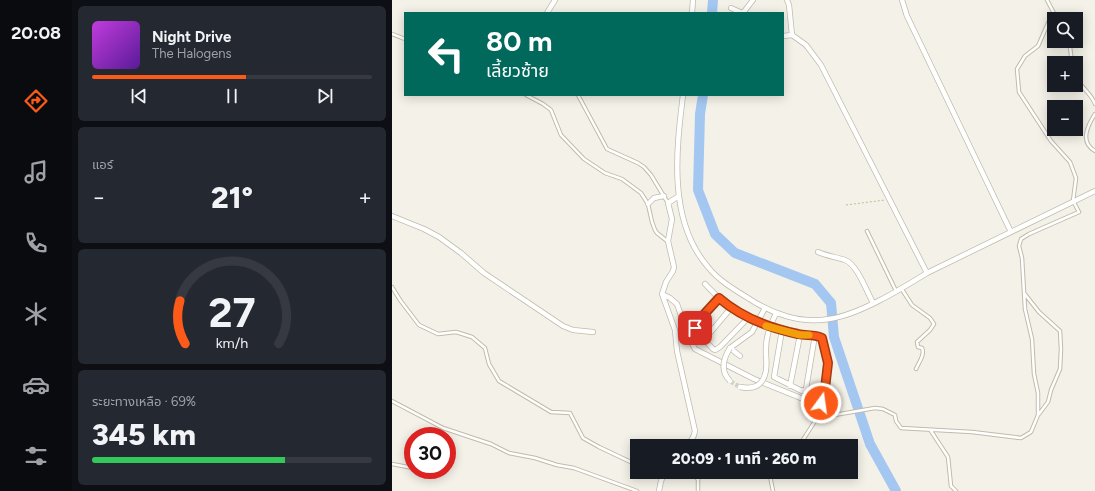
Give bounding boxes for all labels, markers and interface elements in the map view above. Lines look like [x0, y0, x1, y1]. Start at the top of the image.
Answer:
map controls [1047, 12, 1083, 136]
button: search [1047, 12, 1083, 48]
text: 20:08 [11, 22, 61, 44]
text: 80 m [486, 24, 552, 58]
text: Night Drive [152, 28, 231, 46]
icon: left [420, 28, 472, 80]
text: The Halogens [152, 46, 232, 61]
button: + [1047, 56, 1083, 92]
text: เลี้ยวซ้าย [486, 60, 549, 82]
icon: previous [128, 85, 150, 107]
icon: pause [221, 85, 243, 107]
icon: next [314, 85, 336, 107]
icon: directions [22, 87, 50, 115]
button: − [1047, 100, 1083, 136]
text: แอร์ [92, 157, 113, 172]
icon: music [22, 158, 50, 186]
text: 21° [211, 179, 253, 216]
text: − [92, 184, 106, 211]
text: + [358, 184, 372, 211]
icon: phone [22, 229, 50, 257]
text: 27 [208, 287, 256, 337]
icon: climate [22, 300, 50, 328]
pin [678, 311, 712, 345]
icon: arrive [684, 317, 706, 339]
text: km/h [216, 334, 248, 352]
icon: car [22, 371, 50, 399]
position arrow [800, 382, 842, 424]
text: ระยะทางเหลือ · 69% [92, 394, 196, 409]
text: 345 km [92, 416, 196, 453]
speed limit sign: 30 [404, 427, 456, 479]
icon: filters [22, 442, 50, 470]
text: 20:09 · 1 นาที · 260 m [672, 450, 816, 468]

